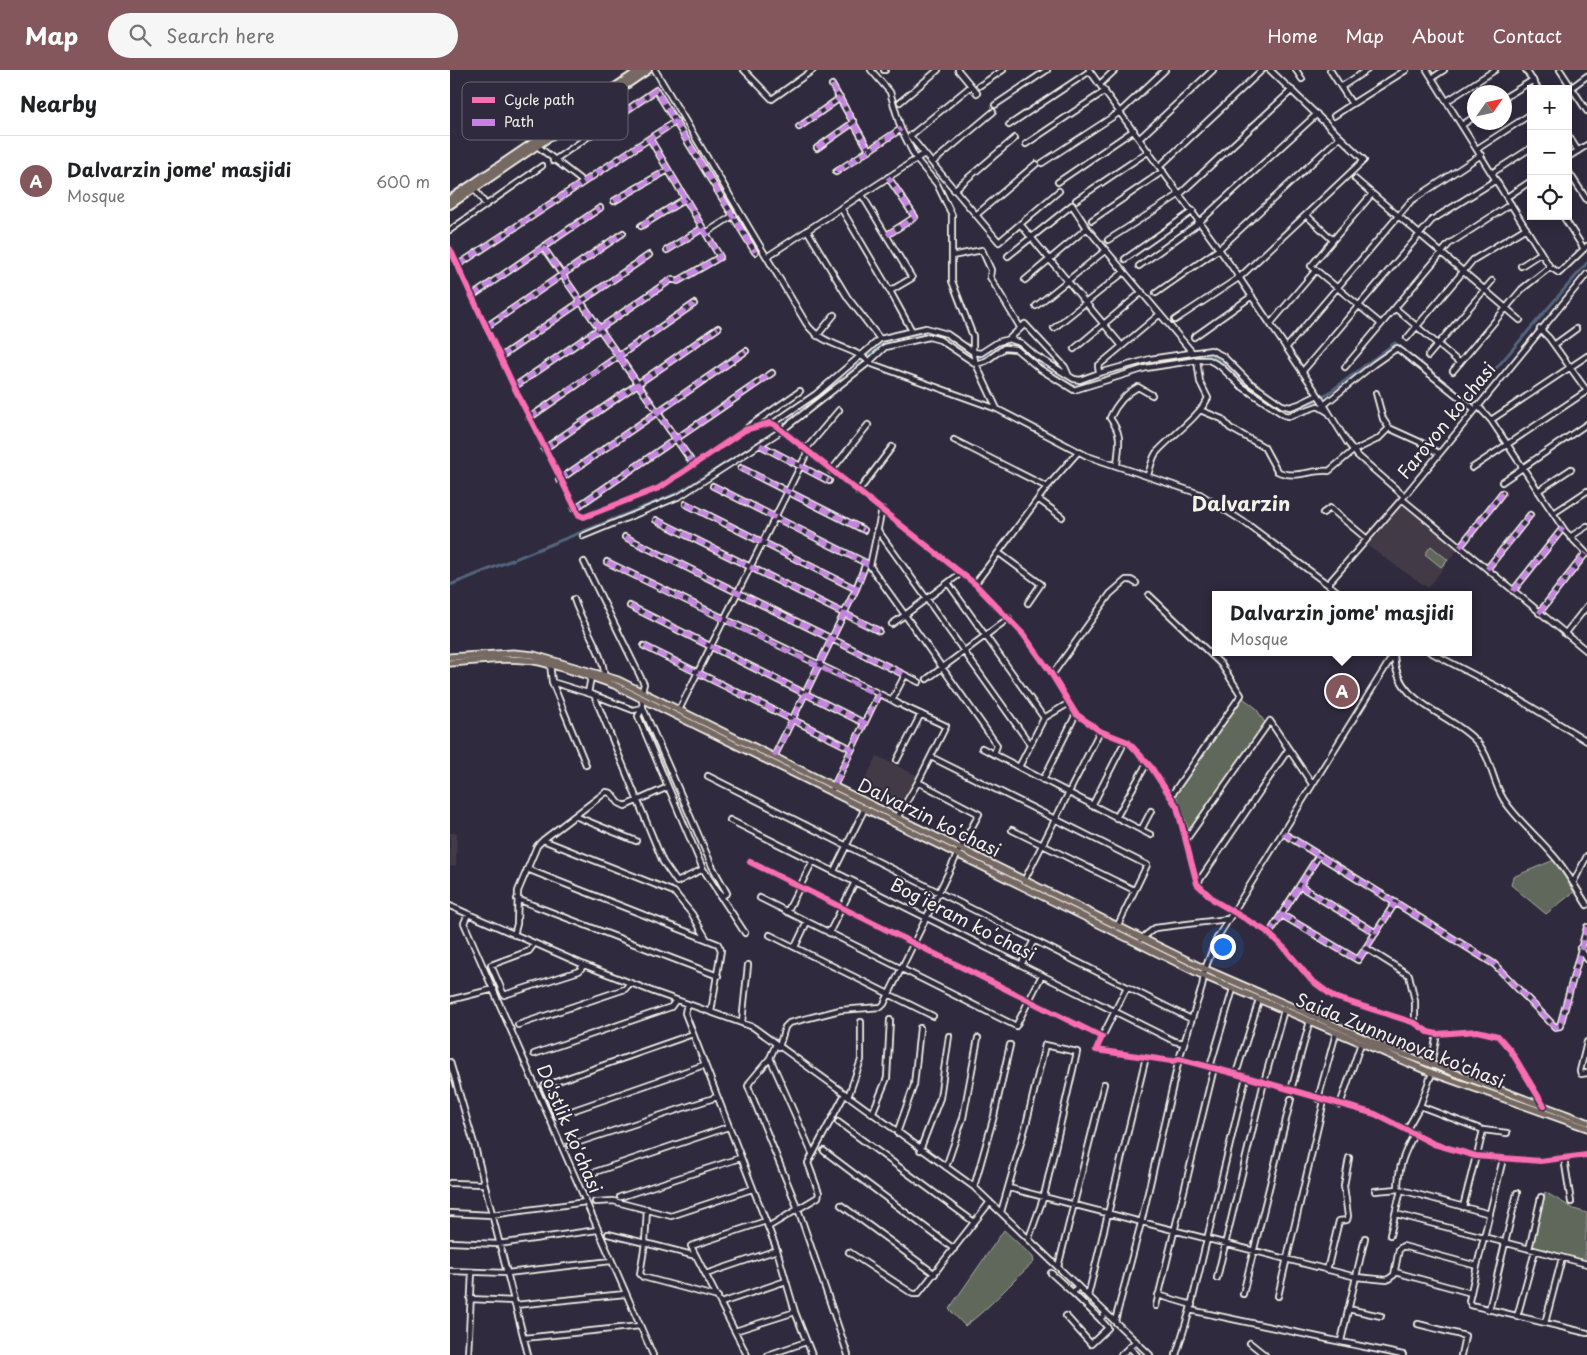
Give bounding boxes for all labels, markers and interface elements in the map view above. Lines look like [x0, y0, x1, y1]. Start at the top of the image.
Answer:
search box [108, 13, 458, 58]
text: Map [25, 17, 78, 53]
icon: search [126, 21, 154, 49]
text: Search here [166, 21, 275, 49]
text: Home [1267, 22, 1317, 49]
text: Map [1345, 22, 1384, 49]
text: About [1412, 22, 1464, 49]
text: Contact [1492, 22, 1562, 49]
legend [462, 82, 628, 140]
north arrow [1467, 85, 1512, 130]
map controls [1527, 85, 1572, 220]
button: + [1527, 85, 1572, 130]
text: Nearby [20, 87, 97, 119]
text: Cycle path [504, 89, 575, 110]
text: Path [504, 111, 534, 132]
button: − [1527, 130, 1572, 175]
text: Dalvarzin jome' masjidi [67, 155, 291, 183]
text: A [30, 169, 42, 193]
text: 600 m [376, 169, 430, 193]
button: locate [1527, 175, 1572, 220]
text: Mosque [67, 183, 125, 207]
street label: Farovon ko'chasi [1390, 356, 1501, 484]
district label: Dalvarzin [1192, 488, 1290, 518]
popup [1212, 591, 1472, 656]
text: Dalvarzin jome' masjidi [1230, 598, 1454, 626]
text: Mosque [1230, 626, 1288, 650]
pin: A [1326, 672, 1358, 710]
street label: Dalvarzin koʻchasi [854, 770, 1006, 863]
street label: Bogʻieram koʻchasi [886, 870, 1041, 967]
your location [1210, 934, 1236, 960]
street label: Saida Zunnunova ko'chasi [1292, 985, 1509, 1094]
street label: Do'stlik ko'chasi [531, 1060, 610, 1197]

